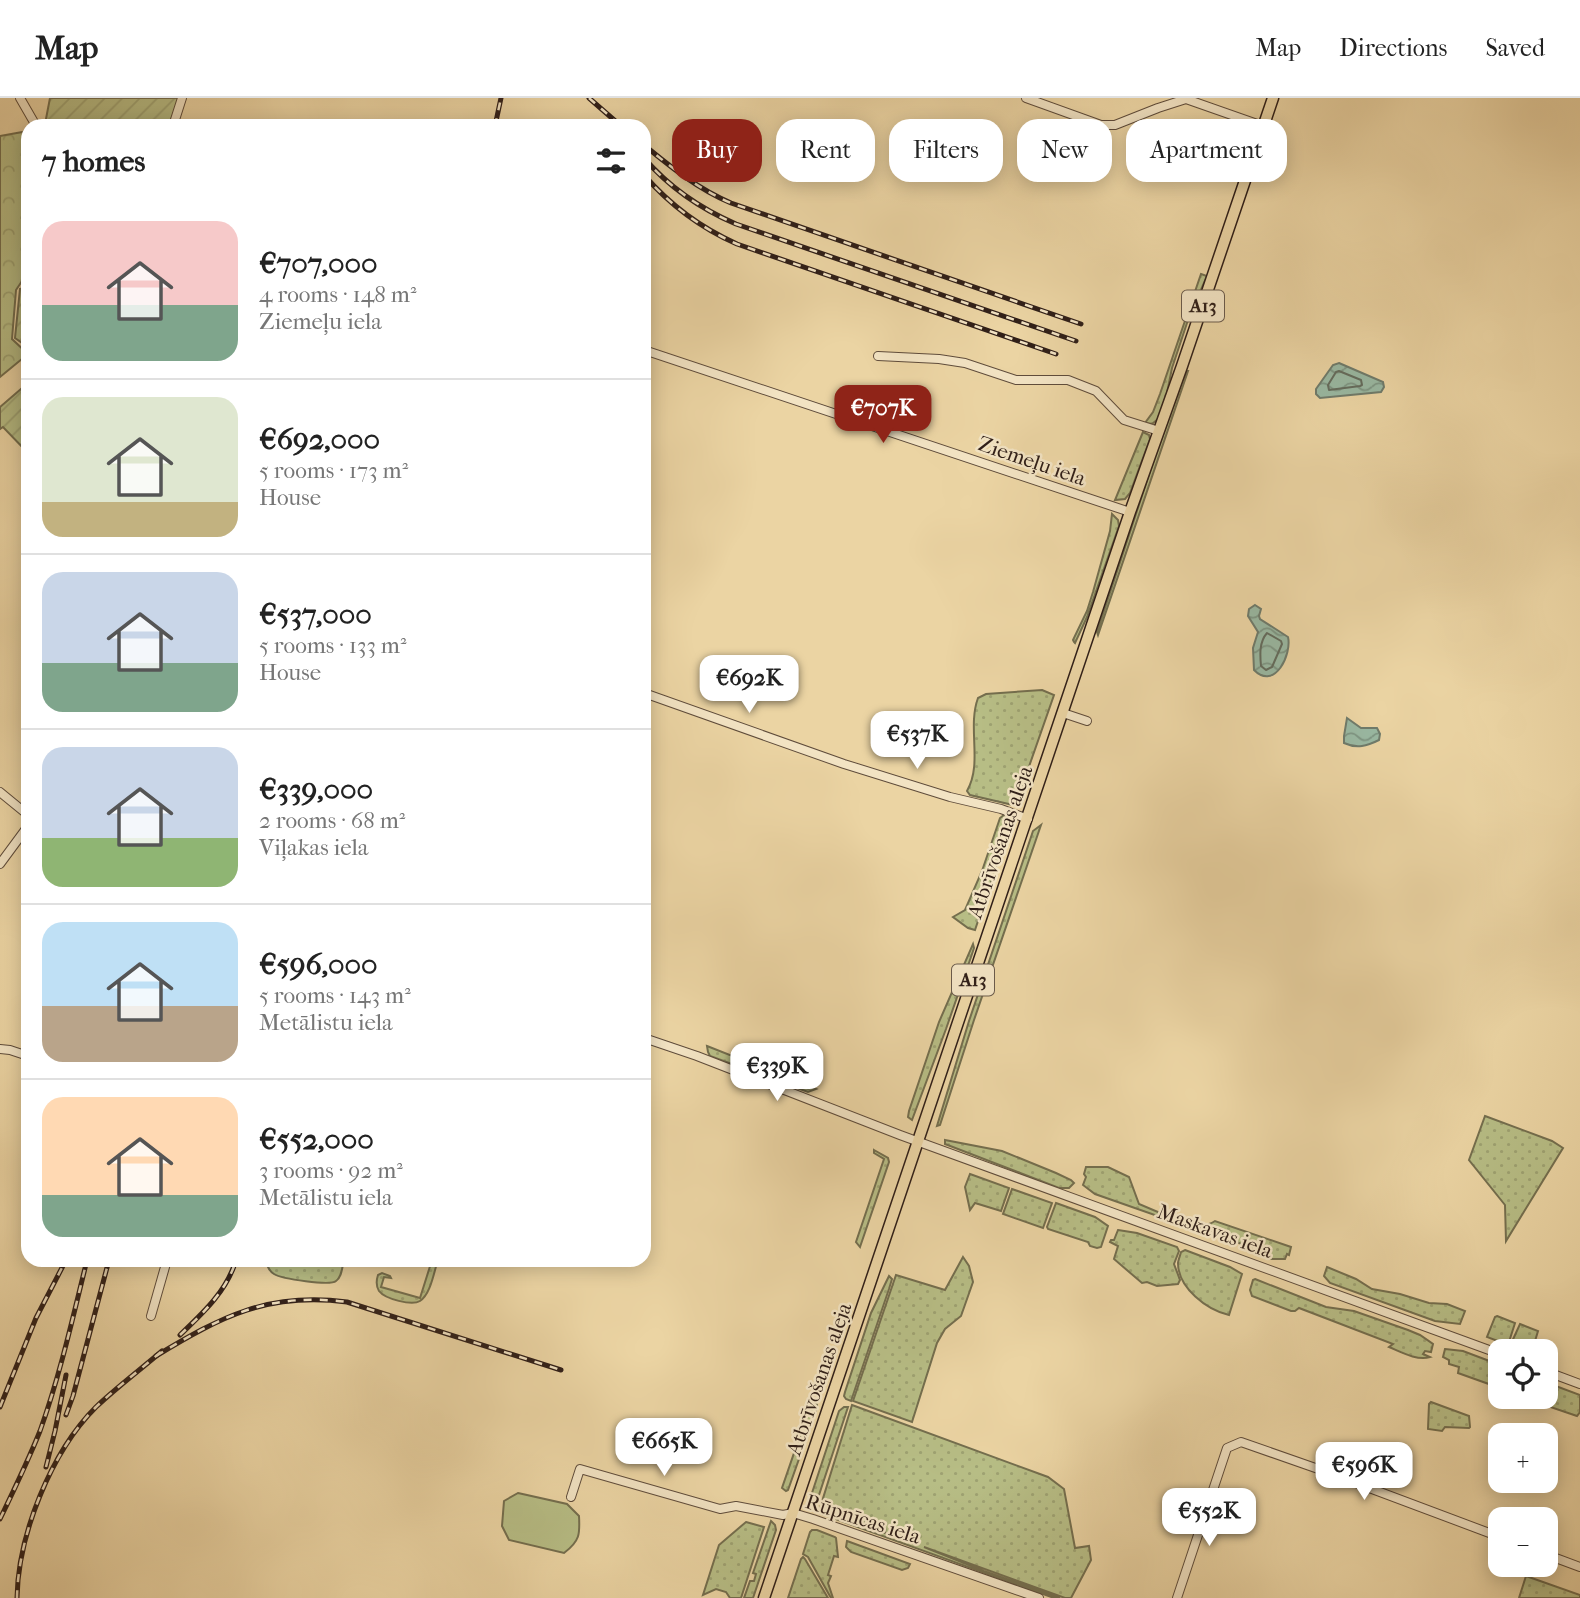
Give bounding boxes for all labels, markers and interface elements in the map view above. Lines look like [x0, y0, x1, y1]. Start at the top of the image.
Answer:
text: Map [35, 29, 98, 68]
text: Map [1255, 34, 1301, 62]
text: Directions [1339, 34, 1447, 62]
text: Saved [1485, 34, 1545, 62]
chip: Buy [672, 119, 762, 182]
chip: Rent [776, 119, 875, 182]
chip: Filters [889, 119, 1003, 182]
chip: New [1017, 119, 1112, 182]
chip: Apartment [1126, 119, 1287, 182]
icon: filters [592, 142, 630, 180]
text: 7 homes [42, 144, 145, 179]
text: €707,000 [259, 246, 378, 281]
icon: home [98, 249, 182, 333]
text: 4 rooms · 148 m² [259, 281, 416, 308]
road number: A13 [1182, 290, 1224, 322]
text: Ziemeļu iela [259, 308, 382, 335]
pin: €707K [834, 386, 932, 445]
text: €707K [850, 394, 916, 421]
text: €692,000 [259, 422, 380, 457]
icon: home [98, 425, 182, 509]
street label: Ziemeļu iela [975, 431, 1089, 492]
text: 5 rooms · 173 m² [259, 457, 408, 484]
text: House [259, 484, 321, 511]
text: €537,000 [259, 597, 372, 632]
icon: home [98, 600, 182, 684]
text: 5 rooms · 133 m² [259, 632, 406, 659]
pin: €692K [700, 656, 798, 715]
text: House [259, 659, 321, 686]
text: €692K [716, 664, 782, 691]
pin: €537K [868, 712, 966, 771]
text: €537K [887, 720, 947, 747]
street label: Atbrīvošanas aleja [962, 762, 1037, 922]
text: €339,000 [259, 772, 373, 807]
icon: home [98, 775, 182, 859]
text: 2 rooms · 68 m² [259, 807, 405, 834]
text: Viļakas iela [259, 834, 368, 861]
text: €596,000 [259, 947, 378, 982]
icon: home [98, 950, 182, 1034]
road number: A13 [952, 964, 994, 996]
text: 5 rooms · 143 m² [259, 982, 411, 1009]
text: Metālistu iela [259, 1009, 393, 1036]
pin: €339K [728, 1044, 826, 1103]
text: €339K [746, 1052, 808, 1079]
text: €552,000 [259, 1122, 374, 1157]
icon: home [98, 1125, 182, 1209]
text: 3 rooms · 92 m² [259, 1157, 403, 1184]
text: Metālistu iela [259, 1184, 393, 1211]
street label: Maskavas iela [1154, 1199, 1276, 1263]
street label: Atbrīvošanas aleja [781, 1299, 856, 1459]
map controls [1488, 1339, 1558, 1577]
button: locate [1488, 1339, 1558, 1409]
pin: €665K [615, 1418, 713, 1478]
button: + [1488, 1423, 1558, 1493]
text: €665K [631, 1427, 697, 1454]
pin: €596K [1315, 1442, 1413, 1502]
text: €596K [1332, 1451, 1396, 1478]
pin: €552K [1160, 1488, 1258, 1548]
street label: Rūpnīcas iela [803, 1489, 924, 1549]
text: €552K [1178, 1497, 1240, 1524]
button: − [1488, 1507, 1558, 1577]

